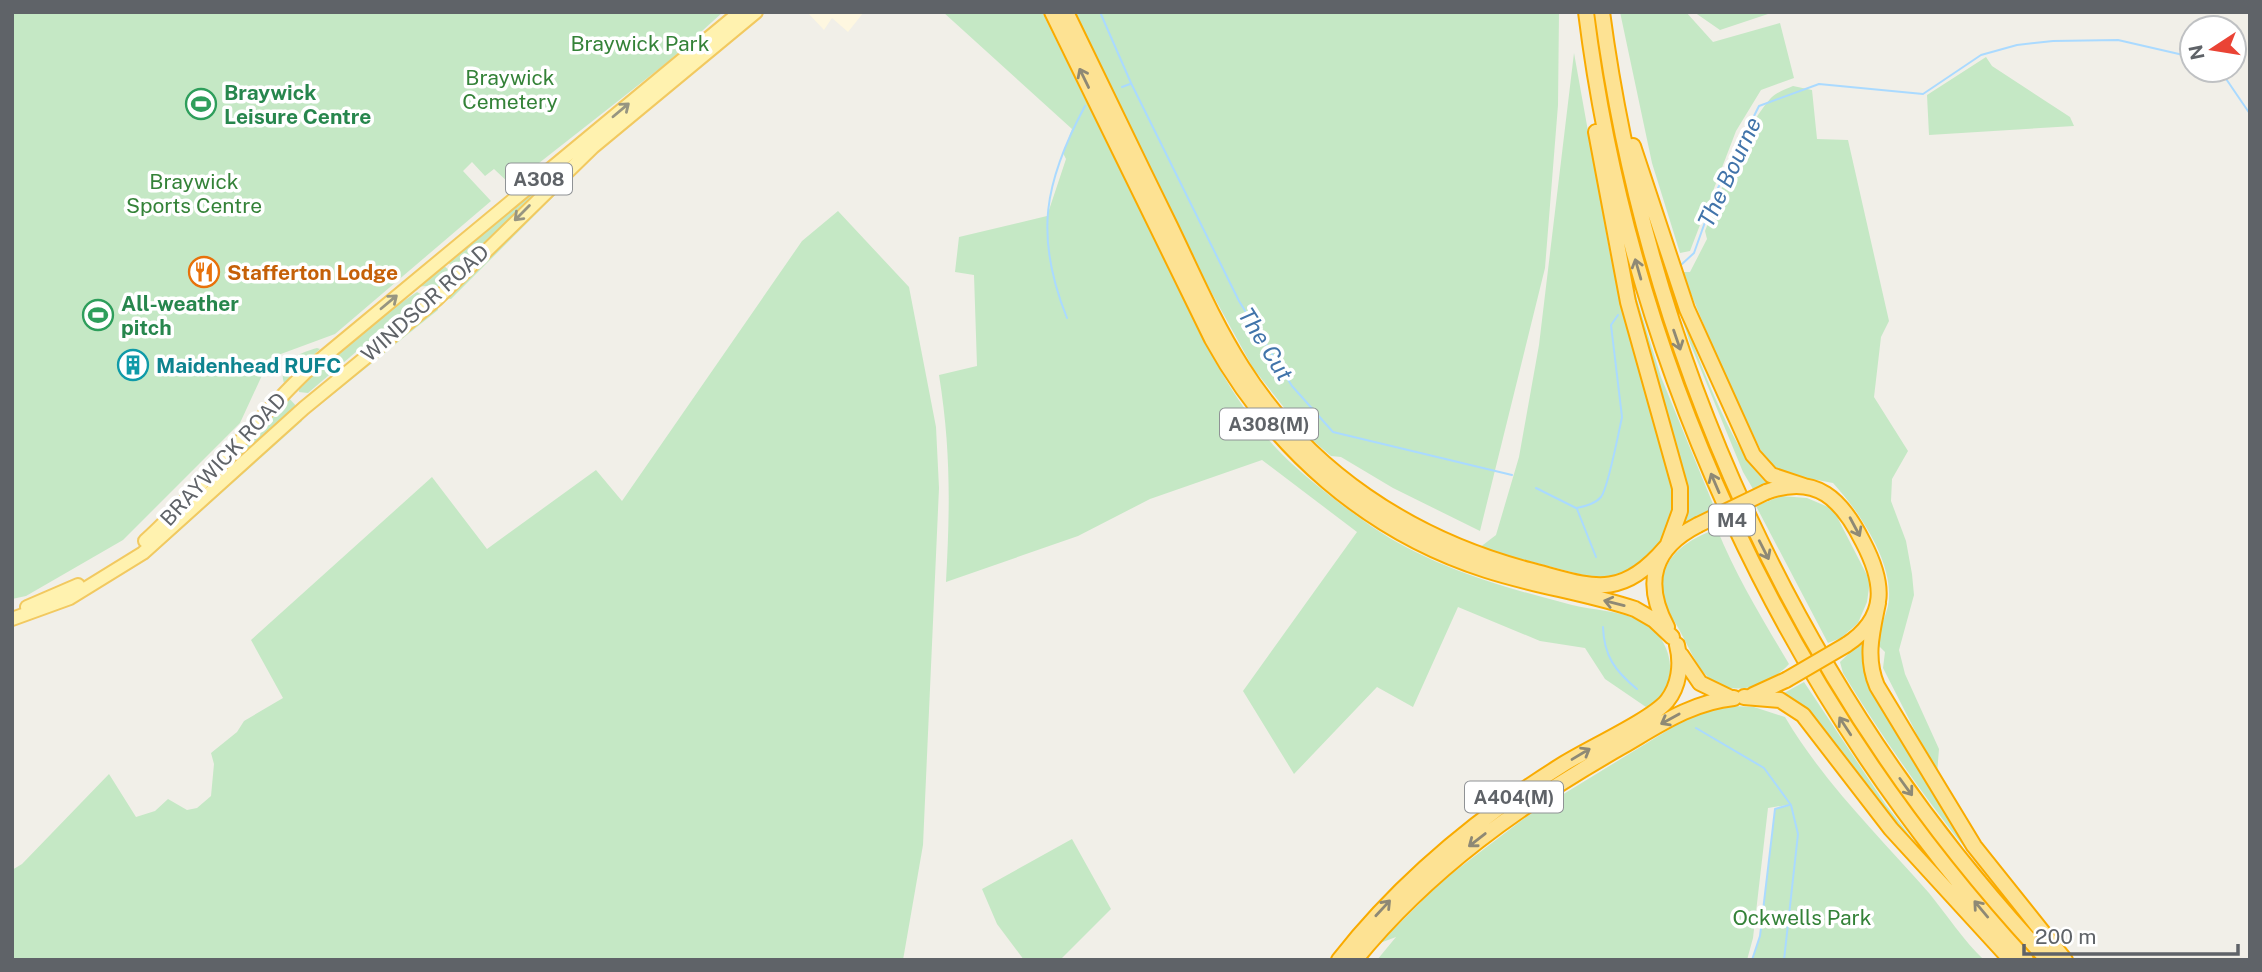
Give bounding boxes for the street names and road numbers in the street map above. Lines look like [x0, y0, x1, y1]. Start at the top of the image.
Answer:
road number: A308 [506, 164, 572, 195]
street label: WINDSOR ROAD [356, 239, 494, 367]
street label: BRAYWICK ROAD [155, 387, 291, 531]
road number: A308(M) [1220, 408, 1318, 440]
road number: M4 [1709, 505, 1755, 536]
road number: A404(M) [1465, 782, 1563, 812]

